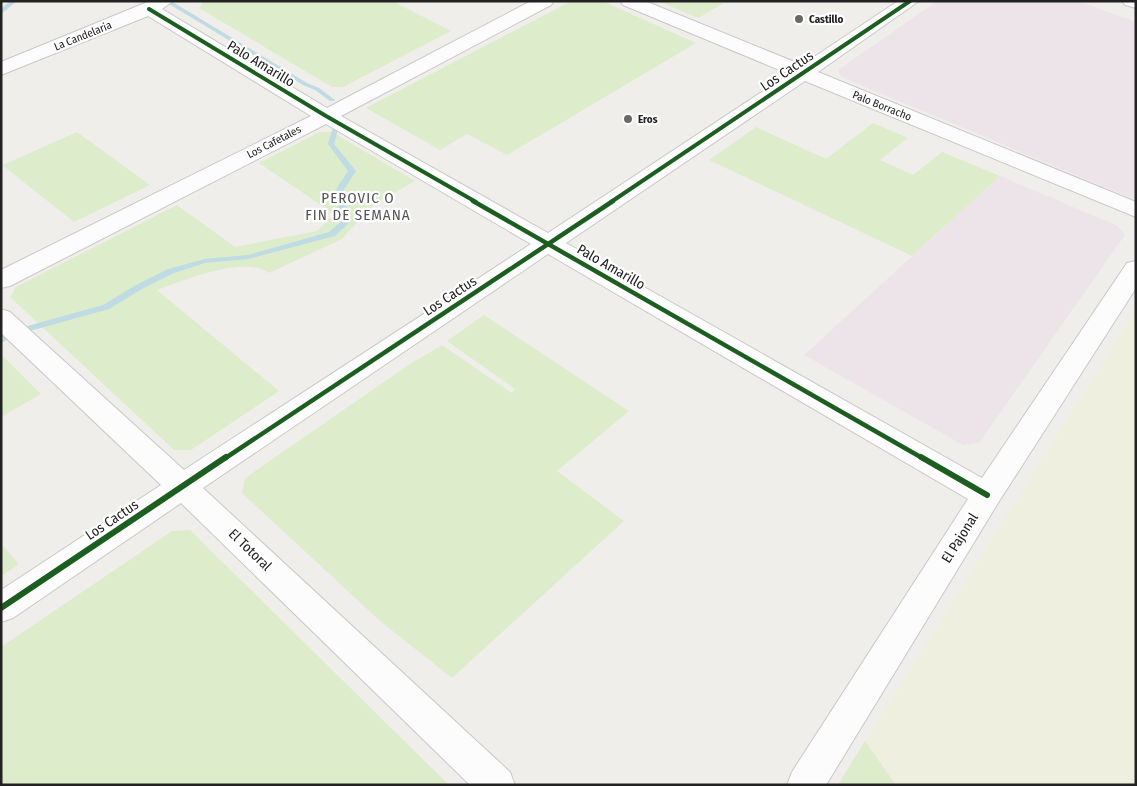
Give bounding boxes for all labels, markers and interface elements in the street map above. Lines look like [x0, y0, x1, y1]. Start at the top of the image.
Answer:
marker: Castillo [793, 13, 805, 25]
place label: Castillo [809, 13, 844, 26]
street label: La Candelaria [52, 19, 114, 53]
street label: Palo Amarillo [224, 37, 298, 91]
street label: Los Cactus [757, 47, 817, 95]
street label: Palo Borracho [851, 88, 914, 124]
marker: Eros [622, 113, 634, 125]
place label: Eros [638, 113, 658, 126]
street label: Los Cafetales [245, 123, 304, 161]
district label: PEROVIC O FIN DE SEMANA [305, 189, 411, 224]
street label: Palo Amarillo [574, 241, 648, 293]
street label: Los Cactus [420, 272, 480, 320]
street label: Los Cactus [82, 496, 142, 544]
street label: El Pajonal [938, 510, 982, 566]
street label: El Totoral [225, 525, 275, 575]

